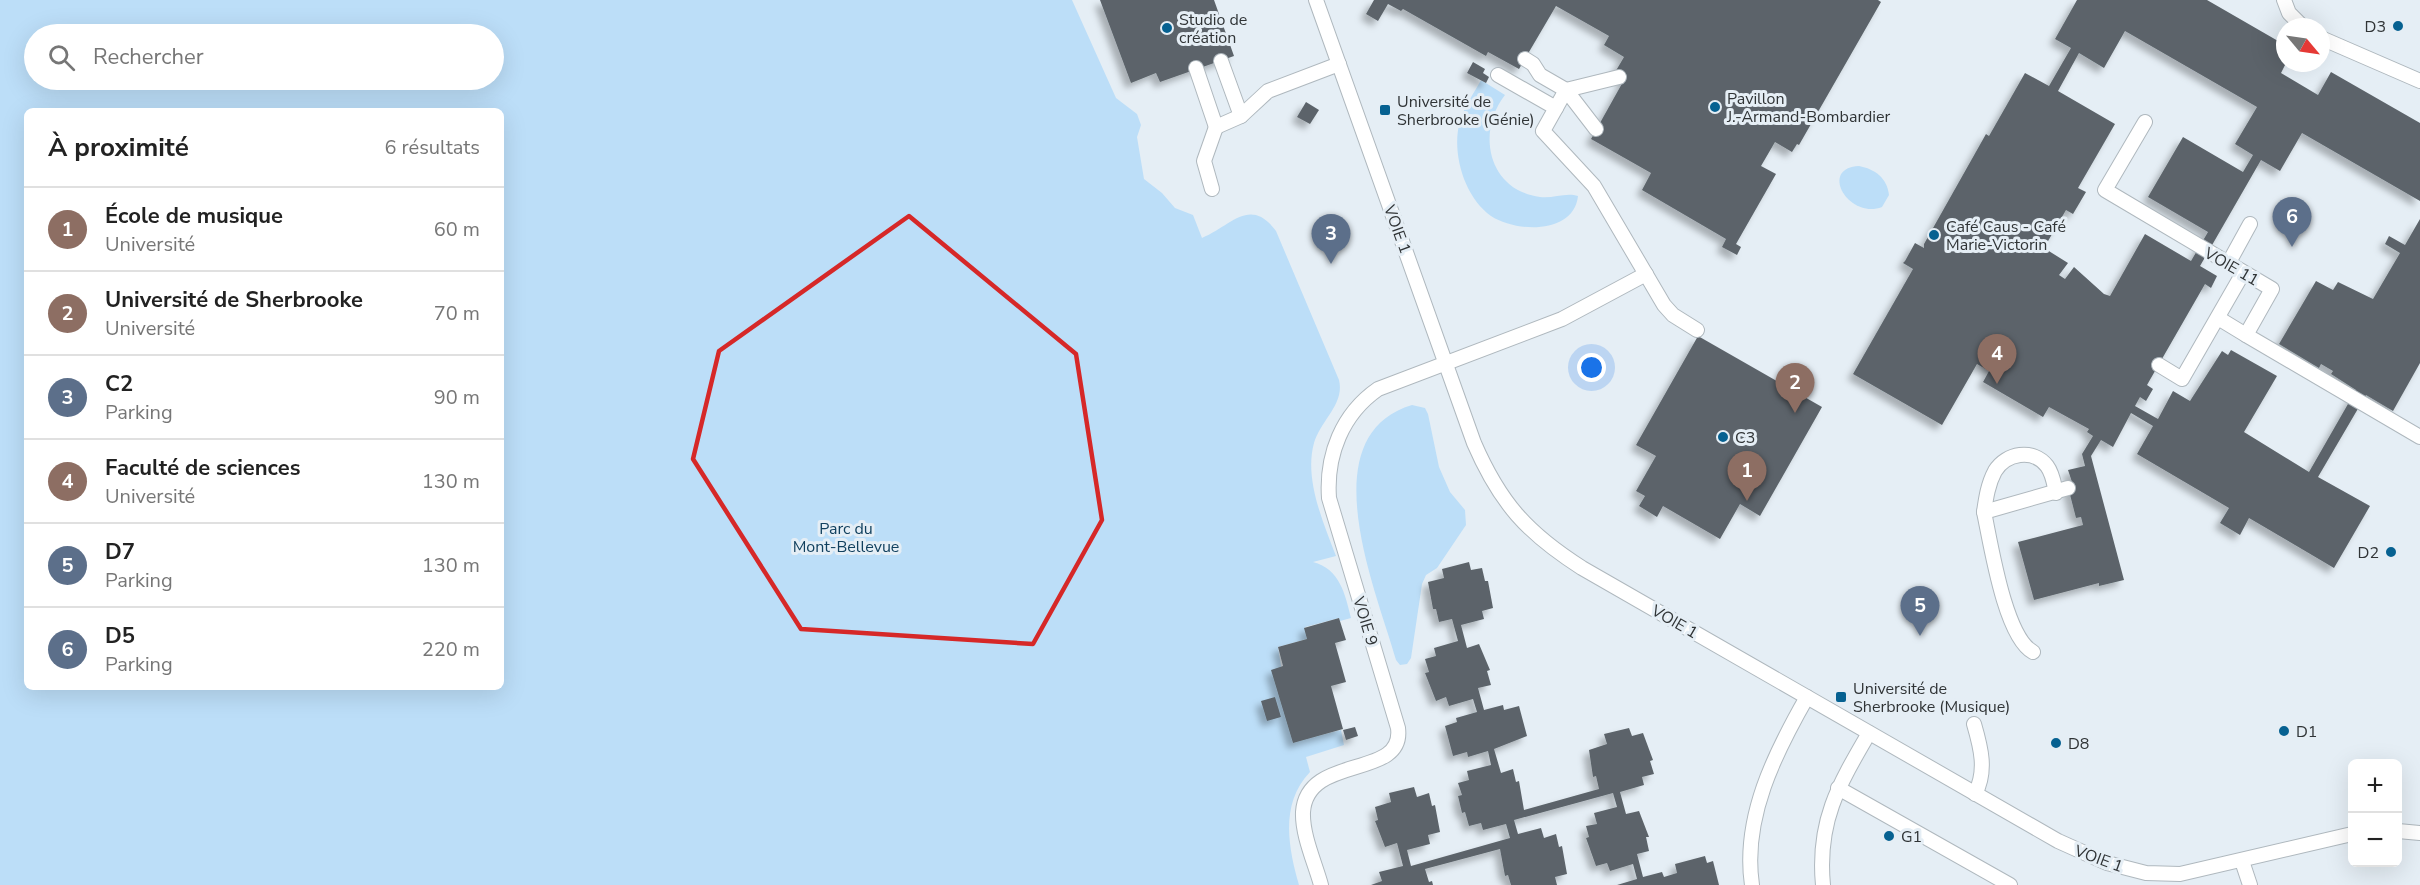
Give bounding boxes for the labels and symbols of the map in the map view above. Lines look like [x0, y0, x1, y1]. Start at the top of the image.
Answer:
place label: Studio de création [1179, 9, 1247, 49]
place label: D3 [2365, 16, 2386, 38]
north arrow [2276, 18, 2330, 72]
marker: D3 [2391, 19, 2405, 33]
marker: Studio de création [1160, 21, 1174, 35]
place label: Pavillon J.-Armand-Bombardier [1726, 88, 1891, 128]
place label: Université de Sherbrooke (Génie) [1397, 91, 1535, 131]
marker: Pavillon J.-Armand-Bombardier [1708, 100, 1722, 114]
marker: Université de Sherbrooke (Génie) [1378, 103, 1392, 117]
pin: 6 [2272, 198, 2312, 247]
street label: VOIE 1 [1378, 201, 1416, 257]
pin: 3 [1312, 214, 1350, 264]
place label: Café Caus - Café Marie-Victorin [1946, 216, 2066, 256]
marker: Café Caus - Café Marie-Victorin [1927, 228, 1941, 242]
street label: VOIE 11 [2199, 242, 2263, 291]
pin: 4 [1978, 334, 2016, 384]
your location [1577, 353, 1606, 382]
pin: 2 [1776, 364, 1814, 413]
place label: C3 [1735, 427, 1755, 449]
marker: C3 [1716, 430, 1730, 444]
pin: 1 [1728, 452, 1766, 501]
park label: Parc du Mont-Bellevue [793, 518, 899, 558]
place label: D2 [2358, 542, 2379, 564]
marker: D2 [2384, 545, 2398, 559]
pin: 5 [1900, 586, 1940, 636]
street label: VOIE 9 [1347, 593, 1383, 648]
street label: VOIE 1 [1646, 599, 1702, 644]
place label: Université de Sherbrooke (Musique) [1853, 678, 2010, 718]
marker: Université de Sherbrooke (Musique) [1834, 690, 1848, 704]
place label: D1 [2296, 721, 2317, 743]
marker: D1 [2277, 724, 2291, 738]
place label: D8 [2068, 733, 2089, 755]
marker: D8 [2049, 736, 2063, 750]
place label: G1 [1901, 826, 1922, 848]
marker: G1 [1882, 829, 1896, 843]
street label: VOIE 1 [2070, 840, 2126, 878]

